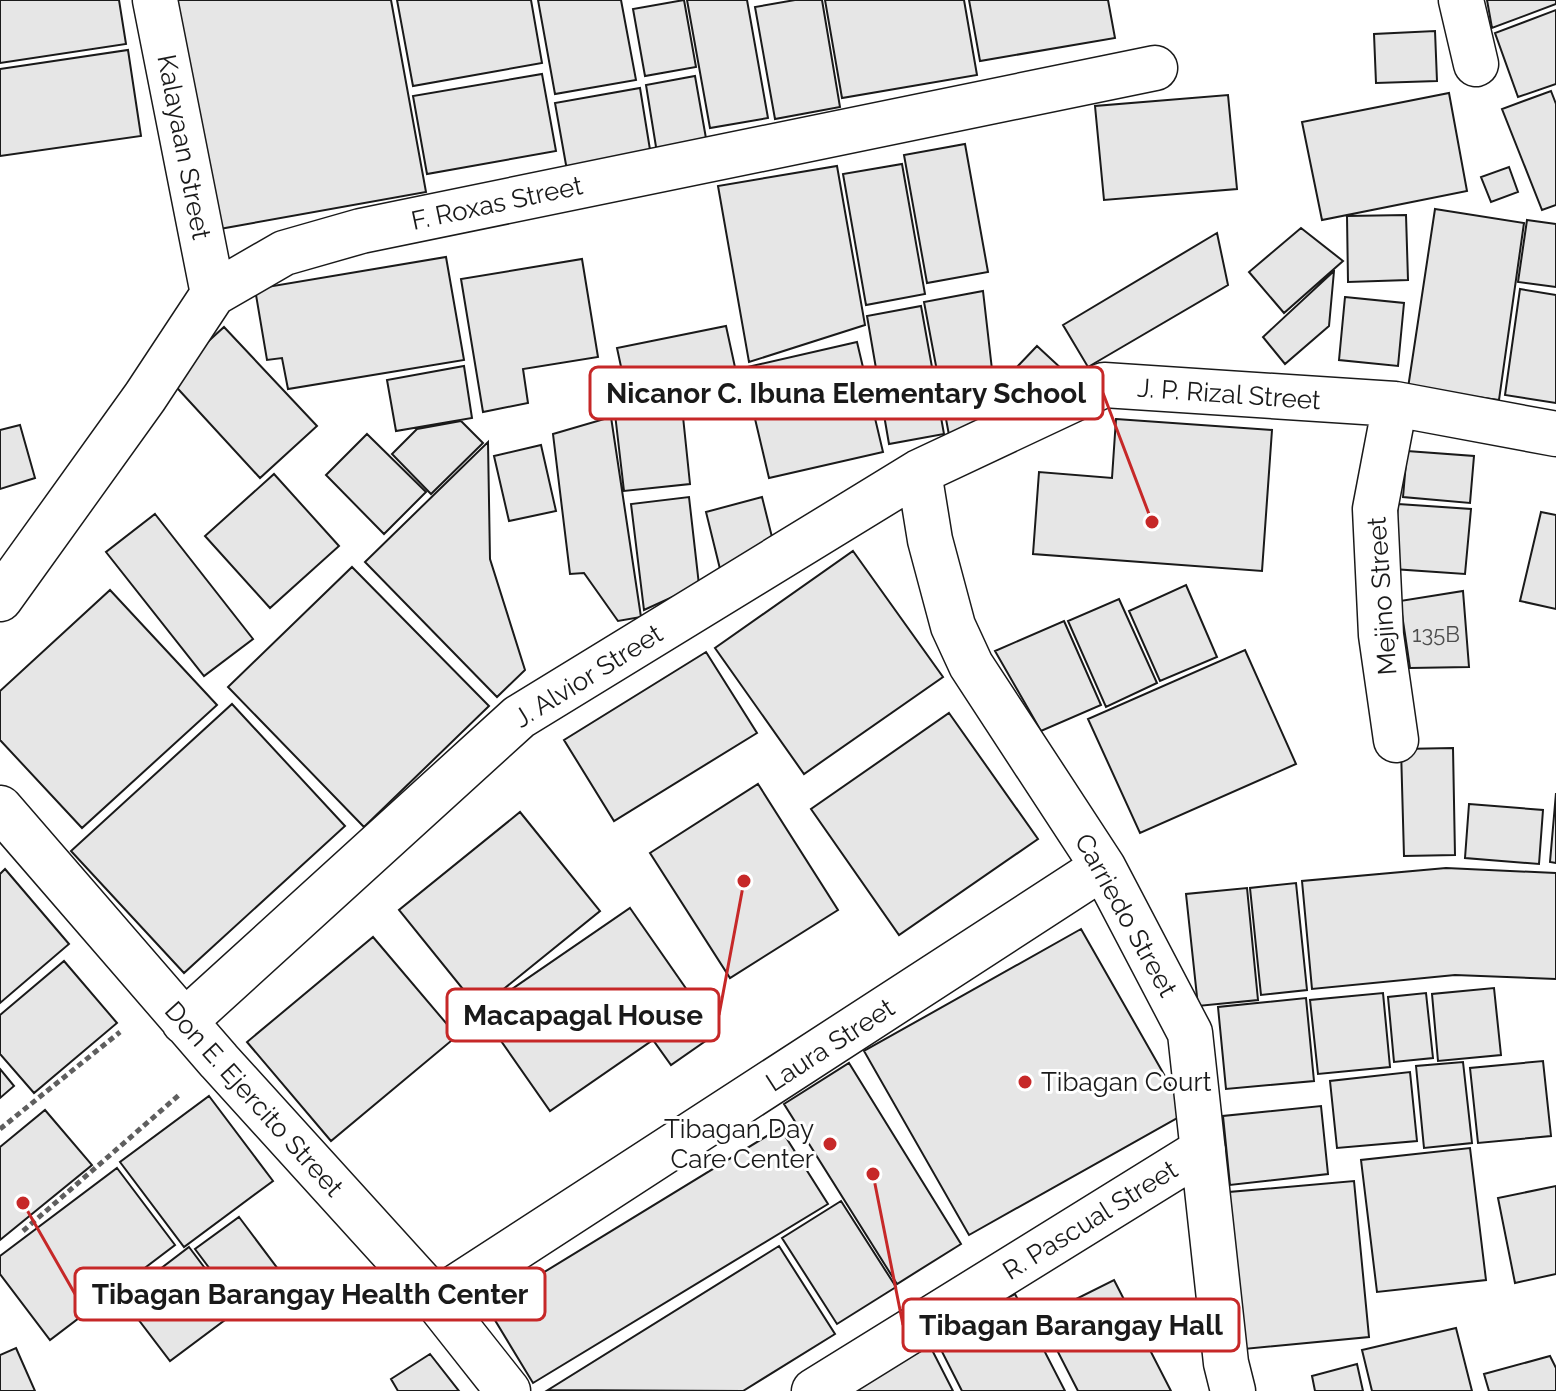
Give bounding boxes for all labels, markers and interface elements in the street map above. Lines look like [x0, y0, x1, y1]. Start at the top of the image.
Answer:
street label: Kalayaan Street [151, 52, 217, 242]
street label: F. Roxas Street [409, 170, 586, 236]
callout: Nicanor C. Ibuna Elementary School [590, 367, 1103, 419]
street label: J. P. Rizal Street [1136, 373, 1322, 415]
text: Nicanor C. Ibuna Elementary School [606, 377, 1086, 410]
street label: Mejino Street [1361, 516, 1402, 676]
street label: J. Alvior Street [508, 618, 668, 734]
house number: 135B [1412, 621, 1460, 647]
street label: Carriedo Street [1069, 828, 1183, 1002]
callout: Macapagal House [447, 989, 719, 1041]
street label: Laura Street [760, 992, 900, 1098]
street label: Don E. Ejercito Street [159, 996, 349, 1203]
text: Macapagal House [463, 999, 703, 1032]
place label: Tibagan Court [1041, 1067, 1212, 1097]
marker: Tibagan Court [1016, 1073, 1034, 1091]
place label: Tibagan Day Care Center [664, 1114, 814, 1174]
marker: Tibagan Day Care Center [821, 1135, 839, 1153]
street label: R. Pascual Street [997, 1154, 1183, 1286]
callout: Tibagan Barangay Health Center [75, 1268, 545, 1320]
text: Tibagan Barangay Health Center [92, 1278, 529, 1311]
callout: Tibagan Barangay Hall [903, 1299, 1239, 1351]
text: Tibagan Barangay Hall [919, 1309, 1223, 1342]

